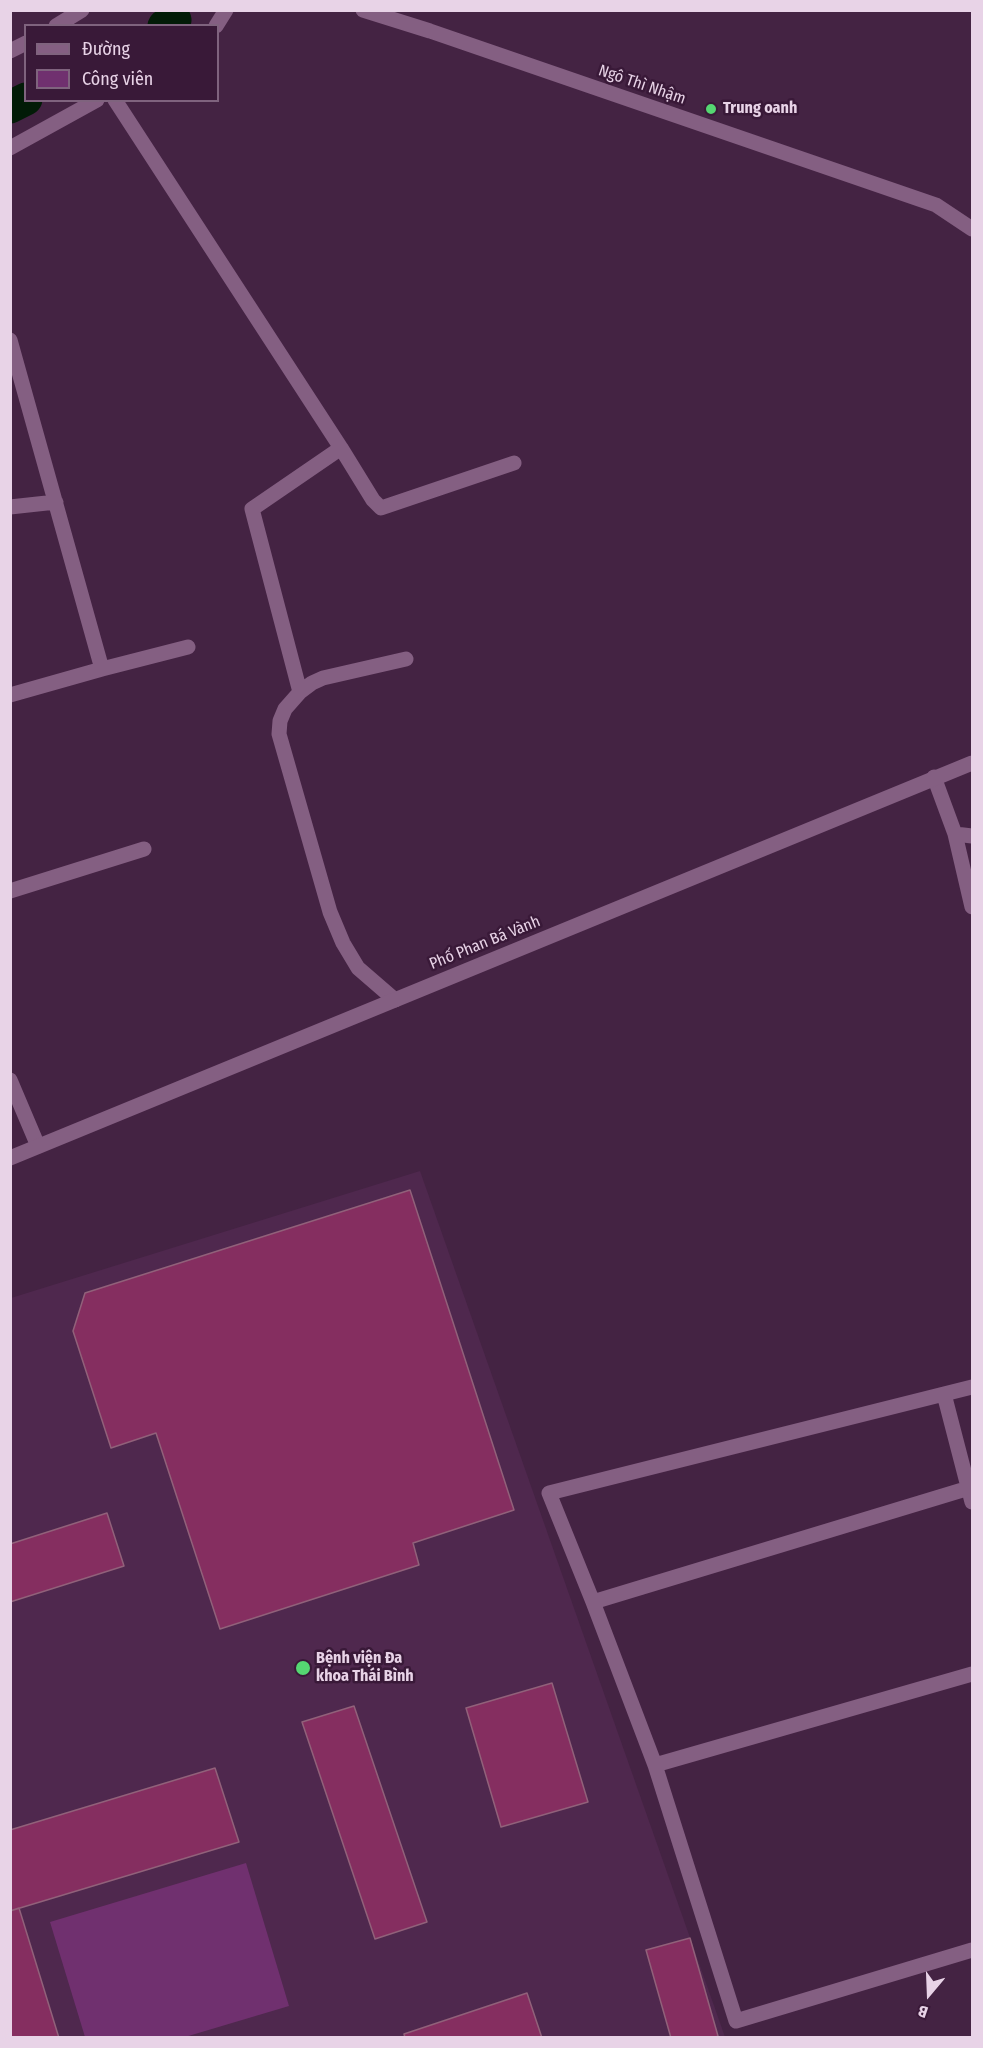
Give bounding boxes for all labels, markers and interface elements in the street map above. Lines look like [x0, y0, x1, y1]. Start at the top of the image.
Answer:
legend [24, 24, 219, 102]
text: Đường [82, 38, 130, 60]
street label: Ngô Thì Nhậm [596, 61, 688, 109]
text: Công viên [82, 68, 153, 90]
place label: Trung oanh [723, 99, 797, 119]
marker: Trung oanh [704, 102, 718, 116]
street label: Phố Phan Bá Vành [427, 912, 543, 974]
place label: Bệnh viện Đa khoa Thái Bình [316, 1649, 414, 1687]
marker: Bệnh viện Đa khoa Thái Bình [294, 1659, 312, 1677]
north arrow [899, 1964, 959, 2024]
text: B [916, 2001, 930, 2022]

